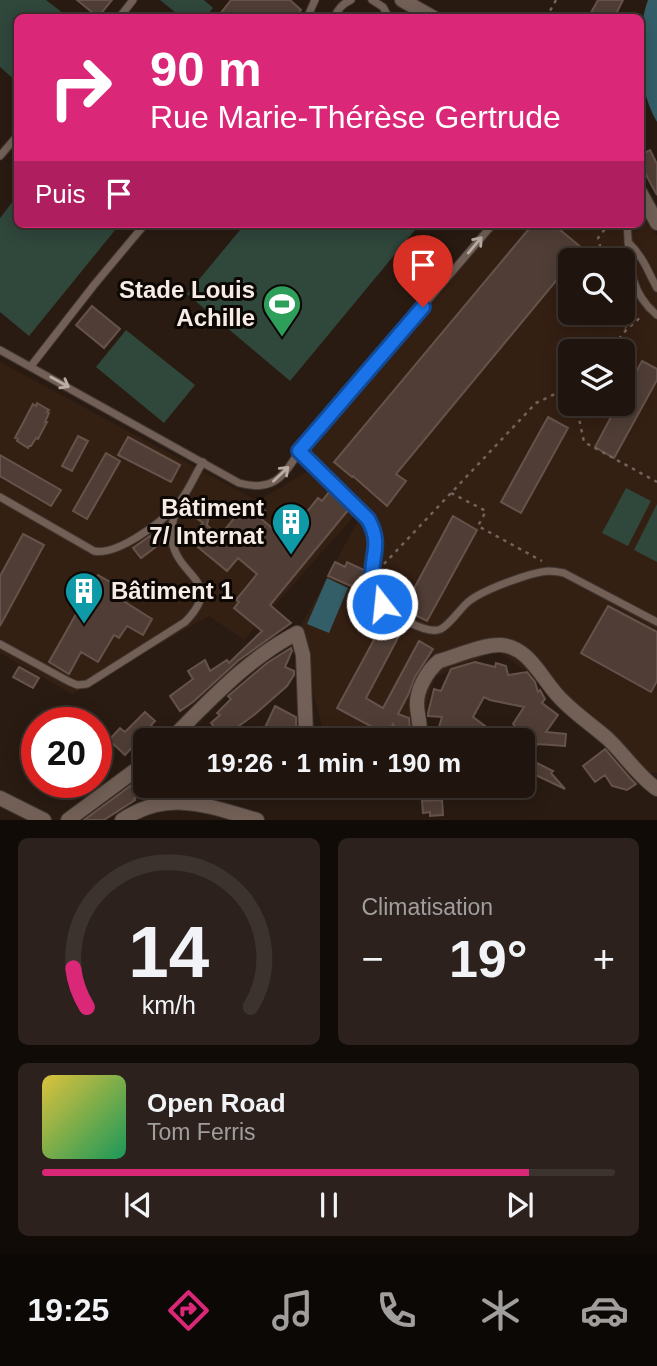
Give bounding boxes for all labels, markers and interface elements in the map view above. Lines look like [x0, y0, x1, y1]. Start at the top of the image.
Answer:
icon: right [35, 42, 126, 133]
text: 90 m [150, 42, 262, 96]
text: Rue Marie-Thérèse Gertrude [150, 99, 561, 135]
icon: arrive [100, 175, 138, 213]
text: Puis [35, 179, 86, 209]
pin [393, 235, 453, 307]
one-way arrow [467, 236, 483, 254]
icon: arrive [404, 246, 442, 284]
map controls [558, 248, 635, 416]
button: search [558, 248, 635, 325]
place label: Stade Louis Achille [119, 276, 255, 331]
sports icon: Stade Louis Achille [261, 283, 303, 338]
button: layers [558, 339, 635, 416]
one-way arrow [49, 376, 70, 389]
one-way arrow [272, 466, 289, 483]
place label: Bâtiment 7/ Internat [149, 494, 264, 549]
building icon: Bâtiment 7/ Internat [270, 501, 312, 556]
position arrow [345, 567, 419, 641]
building icon: Bâtiment 1 [63, 570, 105, 625]
place label: Bâtiment 1 [111, 577, 234, 604]
speed limit sign: 20 [21, 707, 112, 798]
text: 19:26 · 1 min · 190 m [207, 748, 461, 778]
text: Climatisation [362, 894, 493, 920]
text: 14 [128, 912, 210, 993]
text: 19° [449, 930, 528, 988]
text: − [362, 938, 384, 980]
text: + [593, 938, 615, 980]
text: km/h [142, 991, 196, 1019]
text: Open Road [147, 1088, 286, 1118]
text: Tom Ferris [147, 1119, 256, 1145]
icon: previous [119, 1186, 157, 1224]
icon: pause [310, 1186, 348, 1224]
icon: next [501, 1186, 539, 1224]
icon: directions [164, 1286, 213, 1335]
icon: music [268, 1286, 317, 1335]
icon: phone [372, 1286, 421, 1335]
icon: climate [476, 1286, 525, 1335]
icon: car [580, 1286, 629, 1335]
text: 19:25 [28, 1292, 109, 1328]

